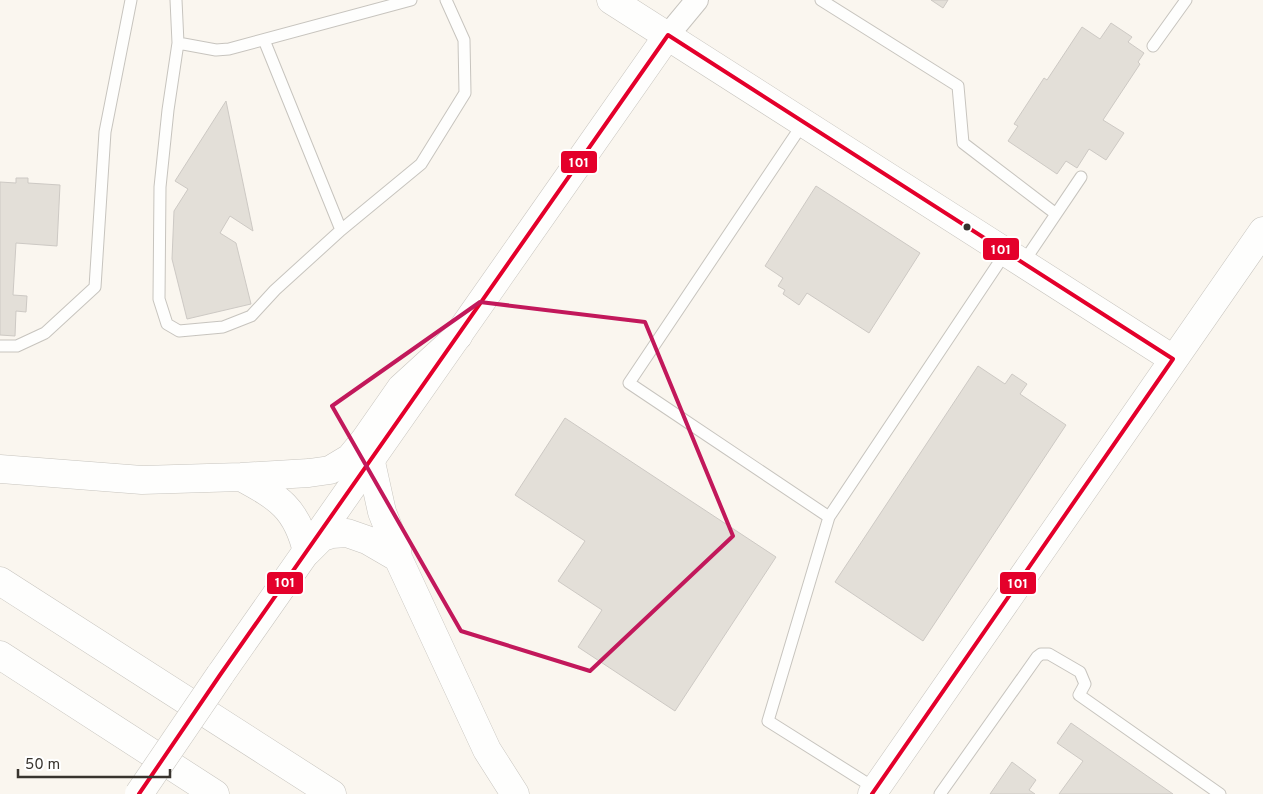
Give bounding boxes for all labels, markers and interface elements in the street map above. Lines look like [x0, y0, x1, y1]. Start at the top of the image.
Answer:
line badge: 101 [560, 150, 598, 174]
text: 101 [569, 155, 589, 172]
unlabelled marker [962, 222, 972, 232]
line badge: 101 [982, 237, 1020, 261]
text: 101 [991, 242, 1011, 259]
line badge: 101 [266, 571, 304, 595]
line badge: 101 [999, 571, 1037, 595]
text: 101 [275, 575, 295, 592]
text: 101 [1008, 576, 1028, 593]
scale bar [18, 746, 170, 778]
text: 50 m [25, 756, 60, 775]

